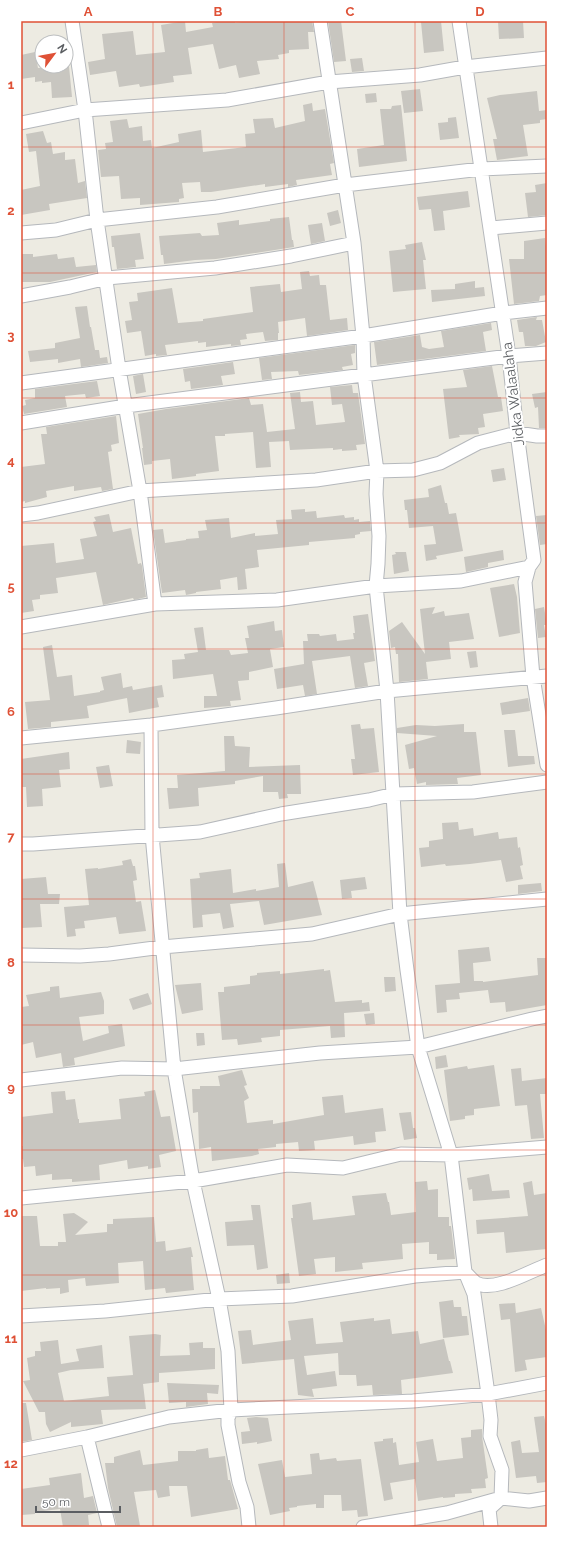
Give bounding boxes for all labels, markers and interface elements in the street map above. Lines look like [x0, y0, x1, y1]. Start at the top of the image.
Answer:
text: A [84, 4, 93, 19]
text: B [214, 4, 223, 19]
text: C [346, 4, 355, 19]
text: D [475, 4, 485, 19]
north arrow [34, 34, 74, 74]
text: N [54, 42, 70, 56]
text: 1 [8, 77, 15, 92]
text: 2 [7, 203, 15, 218]
text: 3 [7, 328, 15, 343]
street label: Jidka Walaalaha [499, 341, 527, 447]
text: 4 [7, 453, 15, 468]
text: 5 [7, 579, 15, 594]
text: 6 [7, 704, 15, 719]
text: 7 [7, 829, 15, 844]
text: 8 [7, 955, 15, 970]
text: 9 [7, 1080, 15, 1095]
text: 10 [4, 1205, 18, 1220]
text: 11 [5, 1331, 18, 1346]
text: 12 [4, 1456, 18, 1471]
scale bar [36, 1488, 120, 1514]
text: 50 m [42, 1495, 70, 1509]

